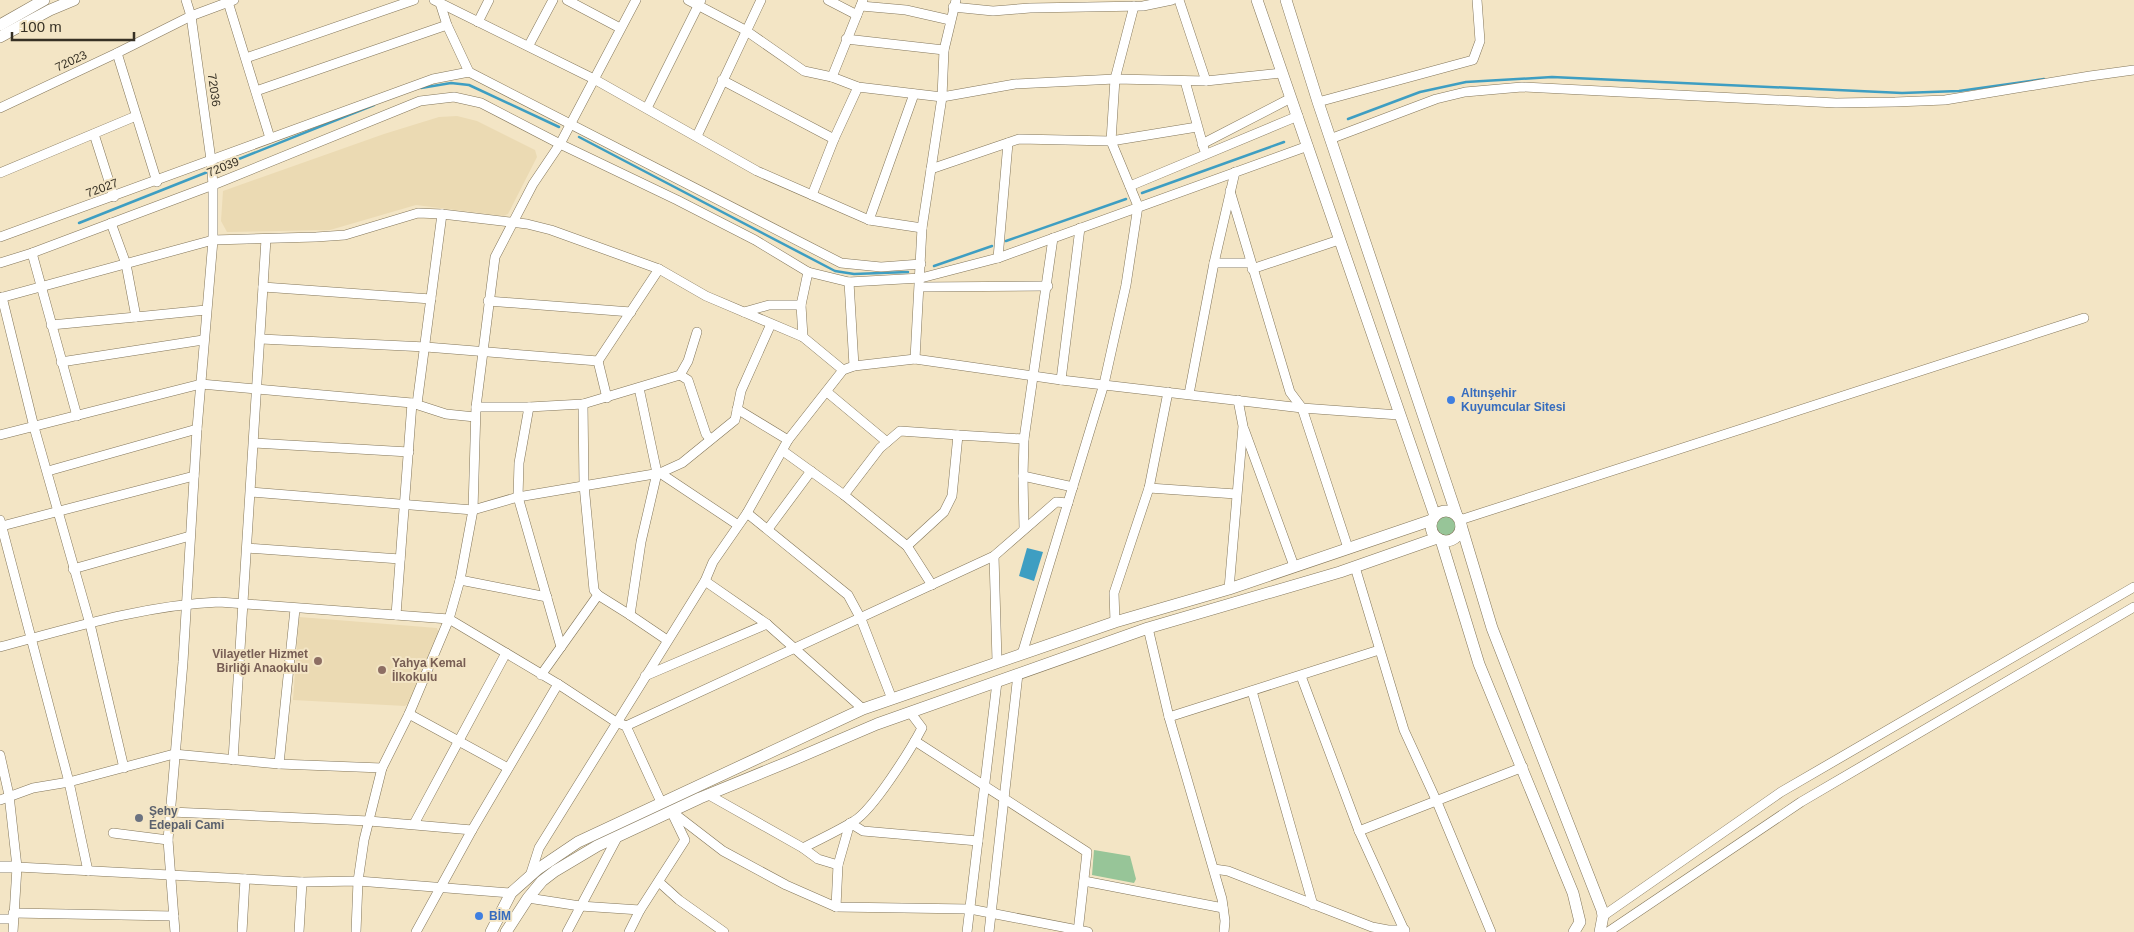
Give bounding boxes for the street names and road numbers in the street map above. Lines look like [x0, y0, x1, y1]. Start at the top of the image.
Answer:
street label: 72023 [53, 47, 89, 74]
street label: 72036 [205, 73, 223, 108]
street label: 72039 [205, 154, 241, 180]
street label: 72027 [84, 176, 120, 200]

